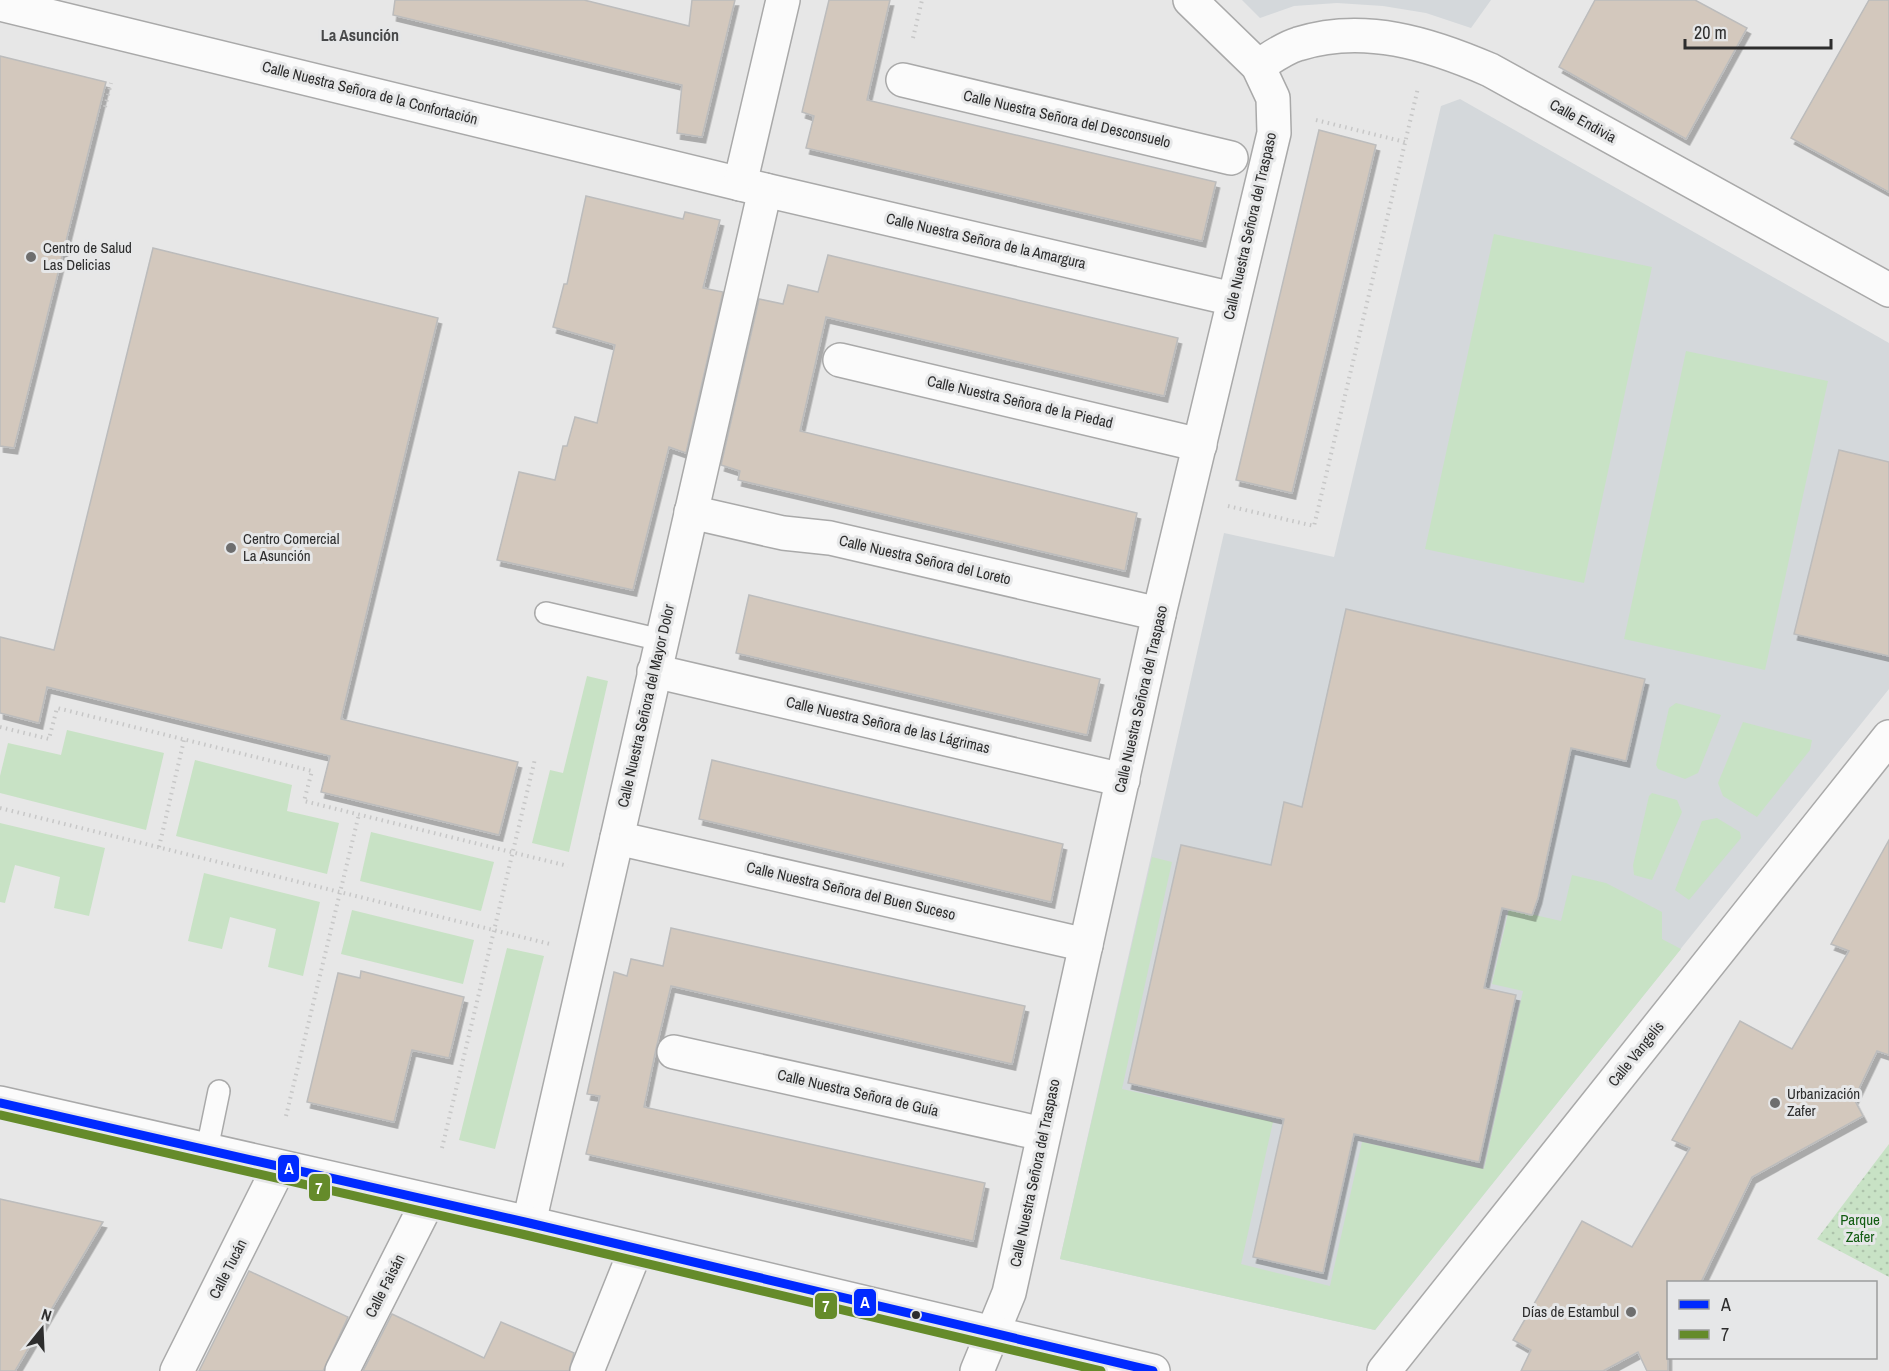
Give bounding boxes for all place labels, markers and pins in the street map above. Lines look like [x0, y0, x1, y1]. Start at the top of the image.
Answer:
place label: Centro de Salud Las Delicias [43, 237, 132, 275]
marker: Centro de Salud Las Delicias [24, 250, 38, 264]
place label: Centro Comercial La Asunción [243, 528, 339, 566]
marker: Centro Comercial La Asunción [224, 541, 238, 555]
place label: Urbanización Zafer [1787, 1083, 1860, 1121]
marker: Urbanización Zafer [1768, 1096, 1782, 1110]
place label: Días de Estambul [1522, 1301, 1619, 1322]
marker: Días de Estambul [1624, 1305, 1638, 1319]
unlabelled marker [910, 1309, 922, 1321]

